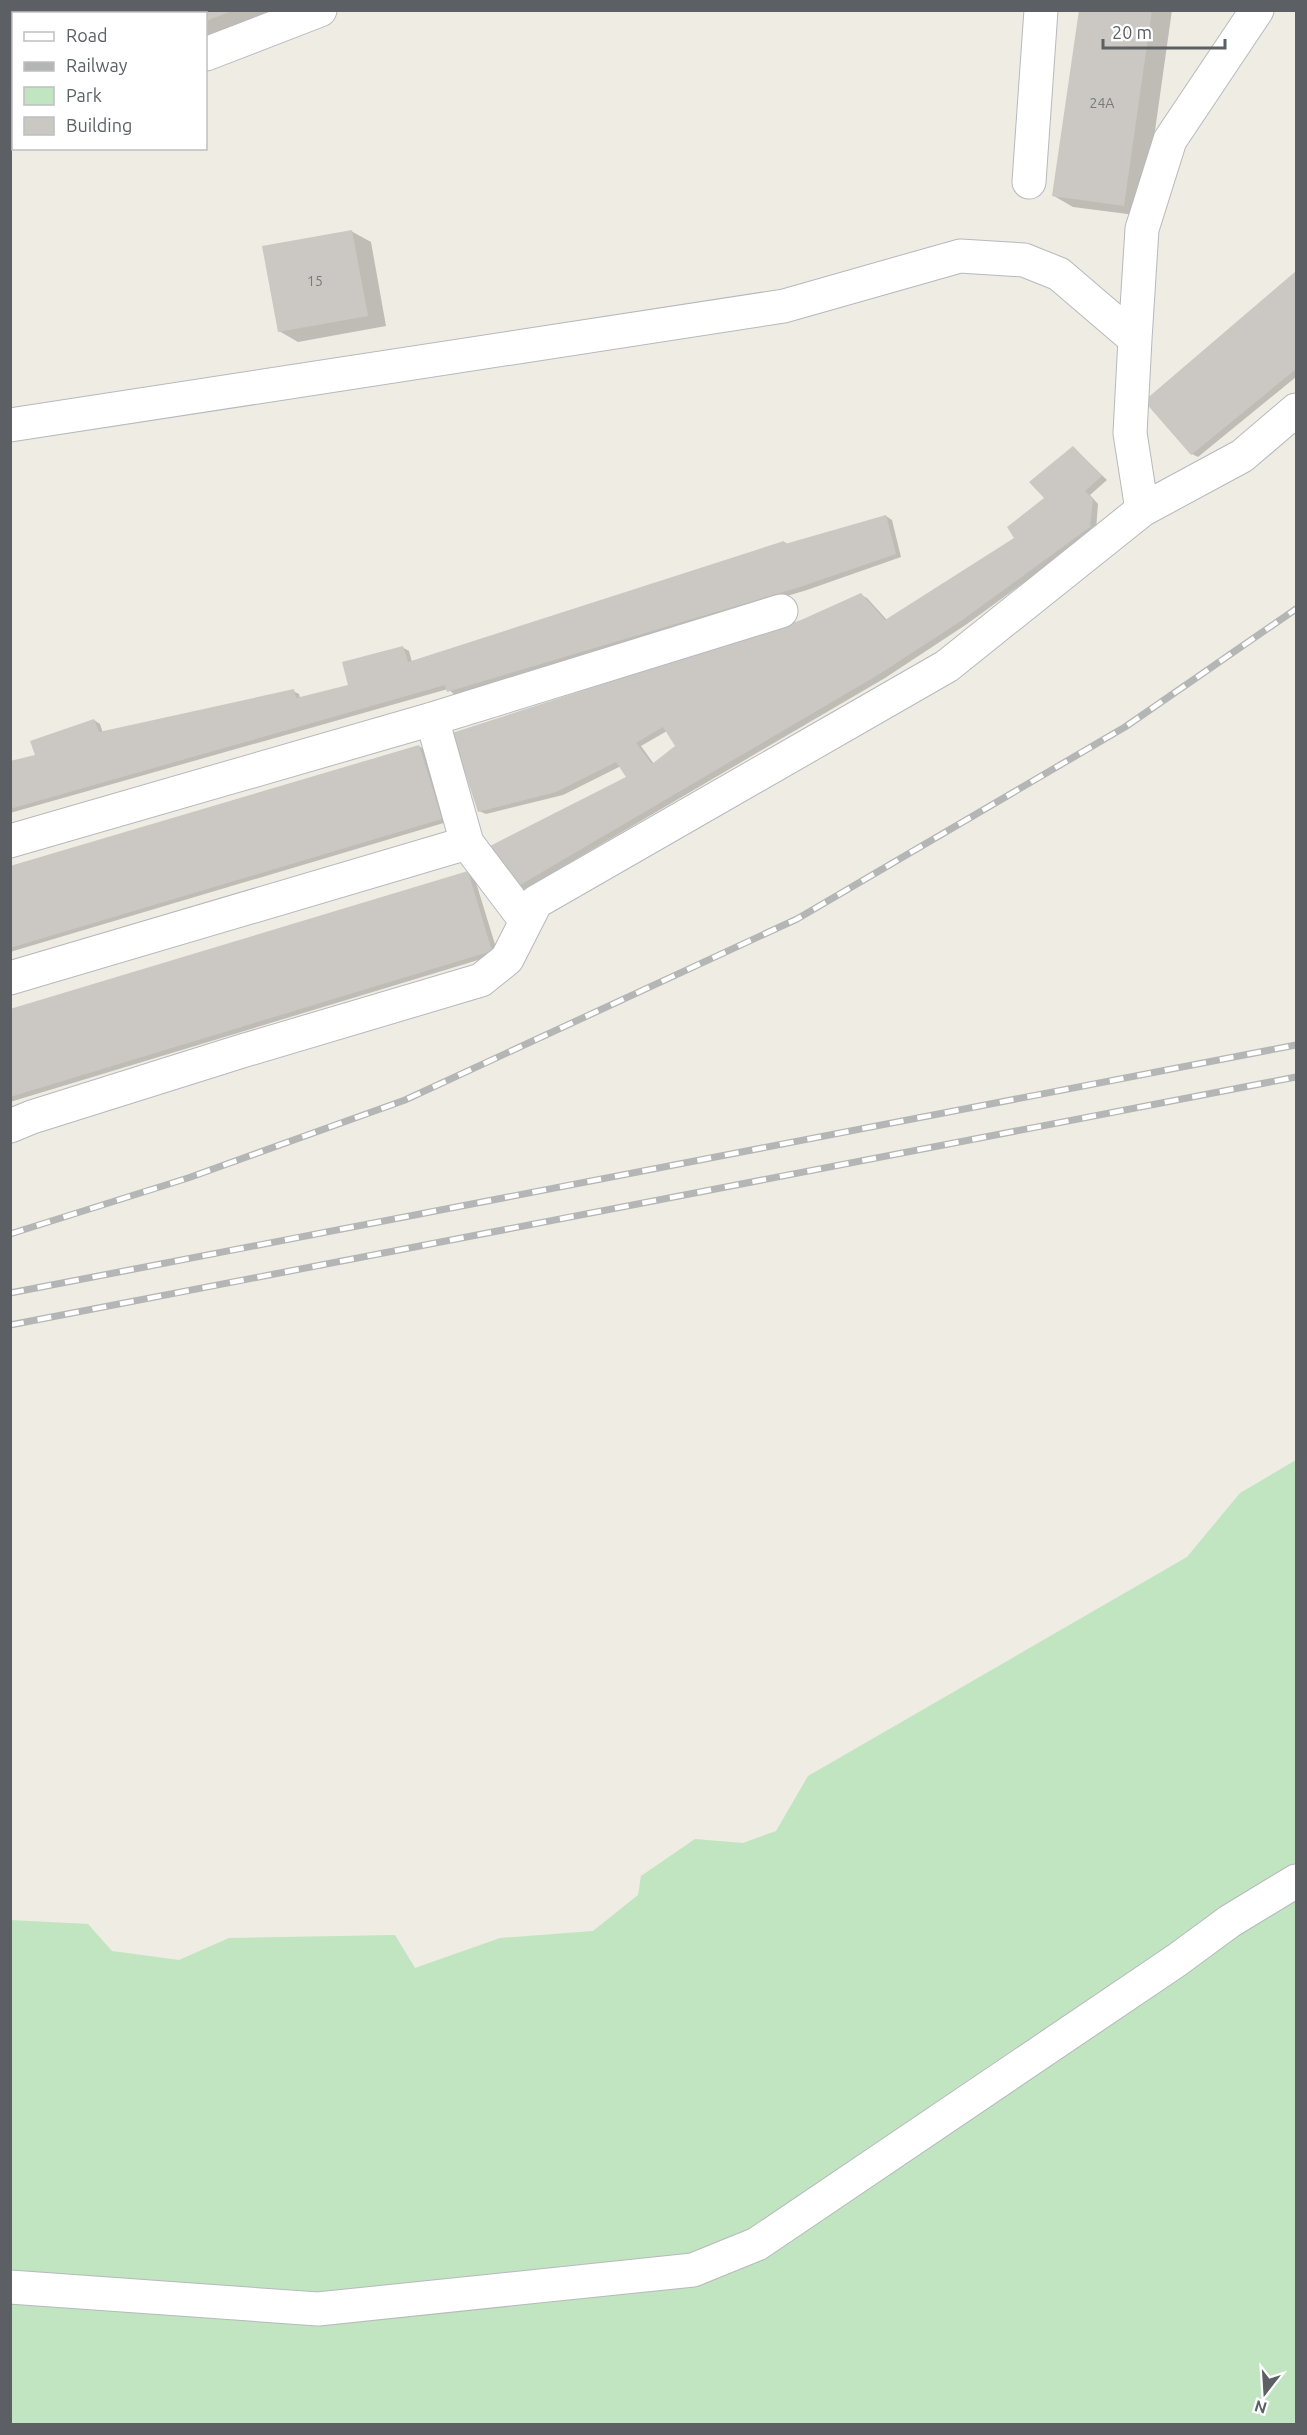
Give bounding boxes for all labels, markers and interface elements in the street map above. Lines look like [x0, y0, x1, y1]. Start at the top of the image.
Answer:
legend [12, 12, 207, 150]
scale bar [1103, 12, 1224, 50]
text: 20 m [1112, 22, 1152, 42]
text: Road [66, 25, 108, 45]
text: Railway [66, 55, 128, 75]
text: Park [66, 85, 102, 105]
house number: 24А [1090, 95, 1114, 111]
text: Building [66, 115, 132, 135]
house number: 15 [307, 273, 323, 289]
north arrow [1235, 2363, 1295, 2423]
text: N [1252, 2397, 1269, 2418]

